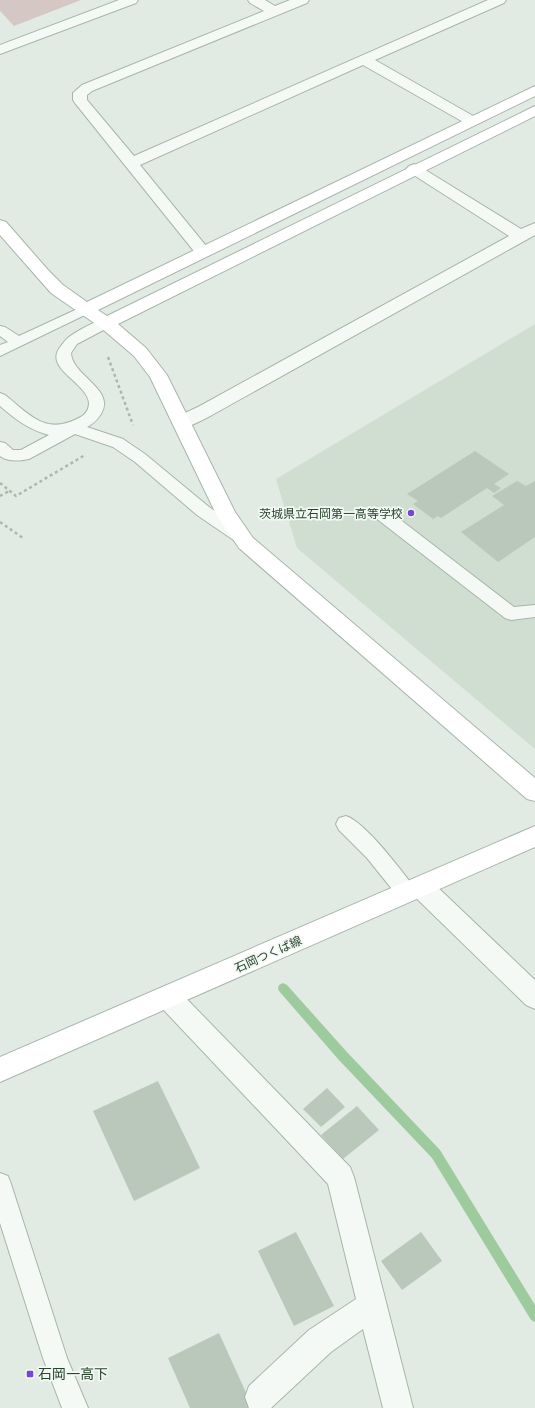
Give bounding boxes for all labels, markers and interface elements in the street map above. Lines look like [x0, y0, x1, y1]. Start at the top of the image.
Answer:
place label: 茨城県立石岡第一高等学校 [259, 506, 403, 521]
marker: 茨城県立石岡第一高等学校 [406, 508, 416, 518]
street label: 石岡つくば線 [232, 933, 304, 975]
place label: 石岡一高下 [38, 1365, 108, 1383]
marker: 石岡一高下 [25, 1369, 35, 1379]

